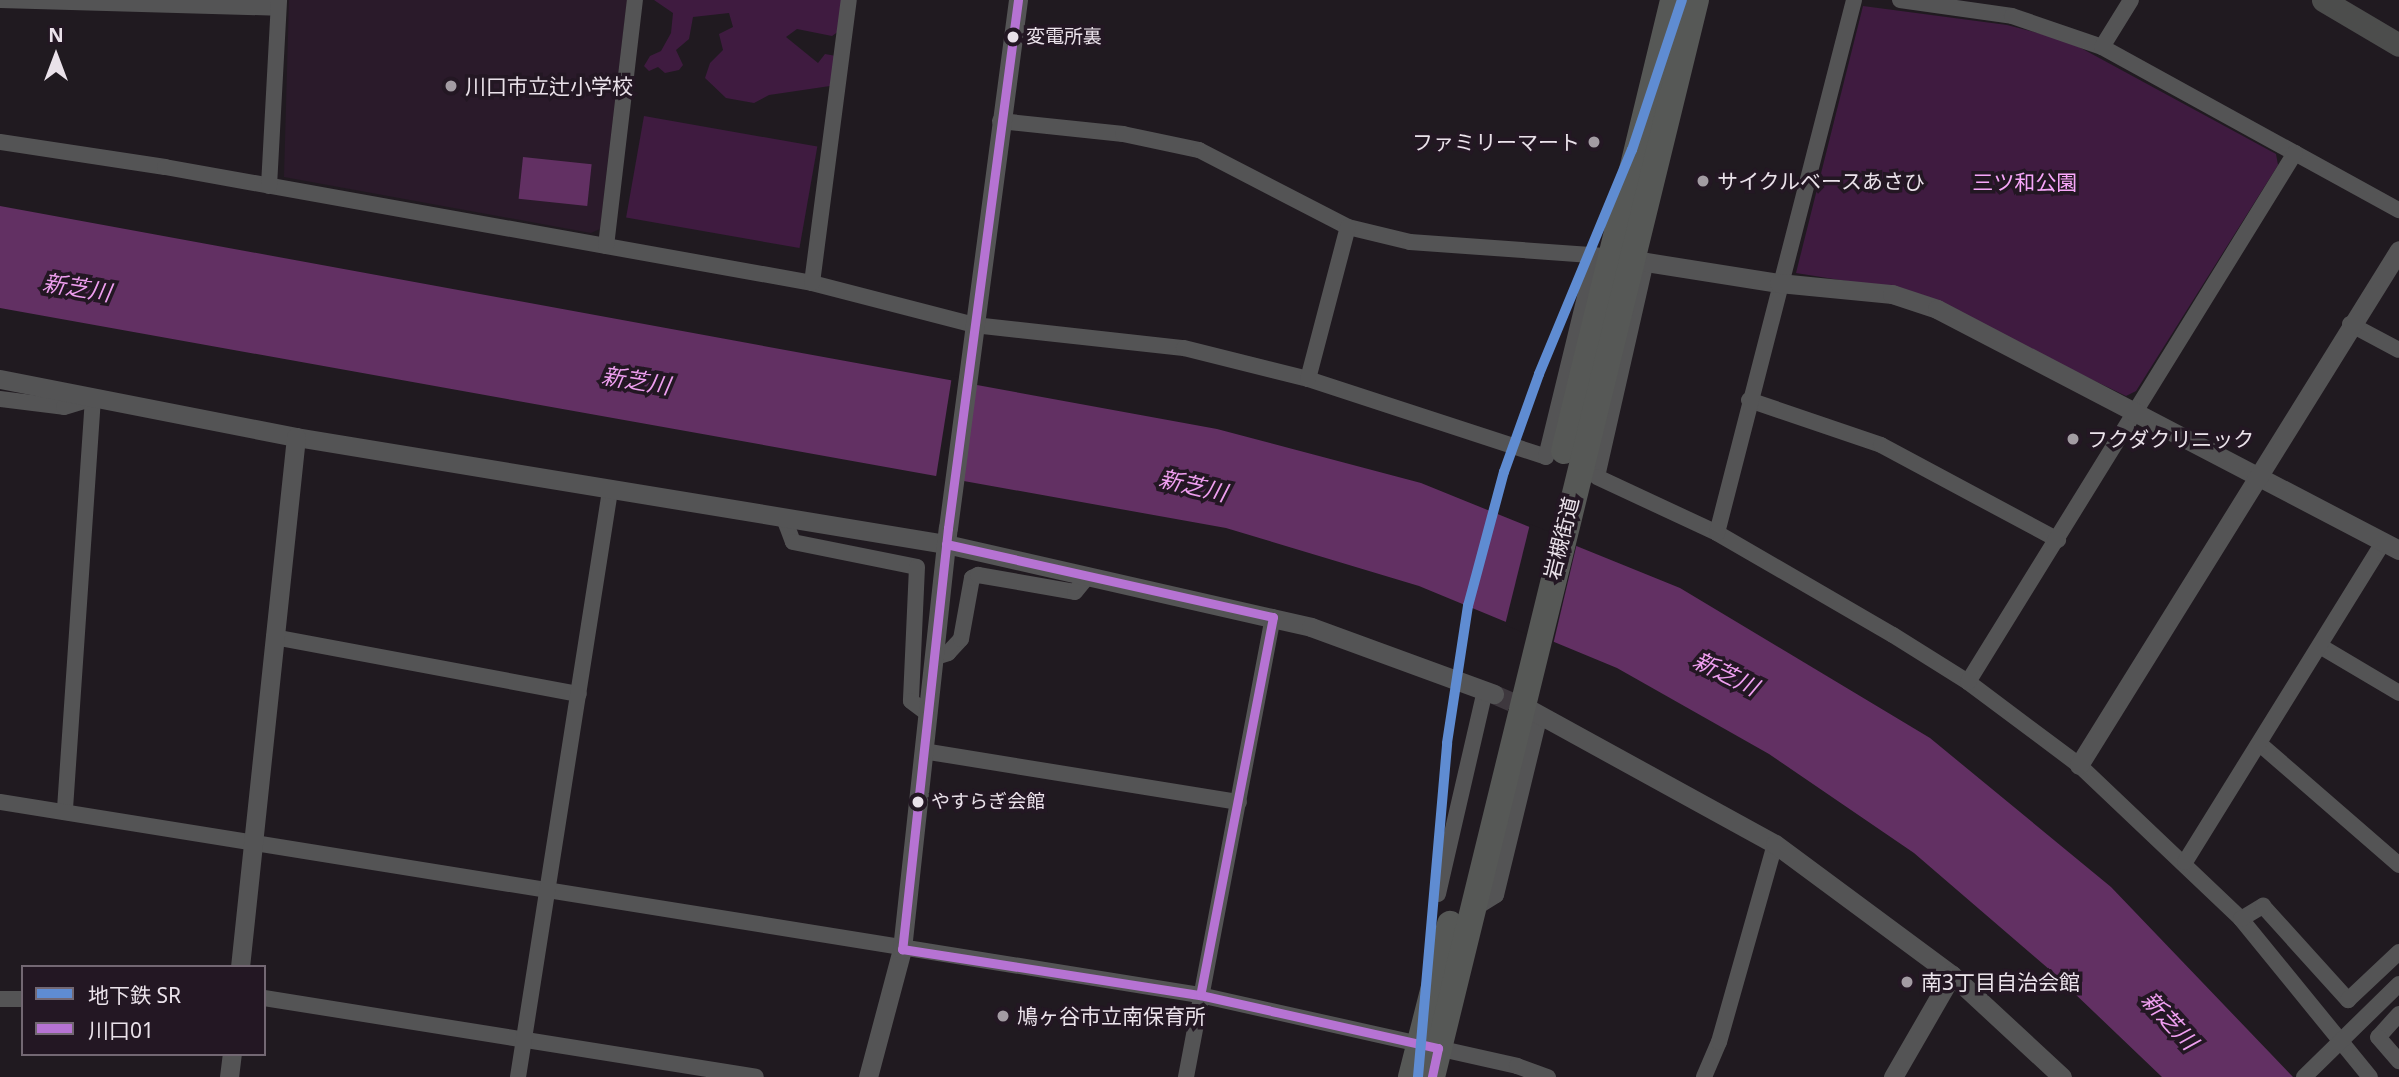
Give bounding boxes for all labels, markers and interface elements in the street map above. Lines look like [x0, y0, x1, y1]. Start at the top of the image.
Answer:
north arrow [21, 21, 91, 91]
text: N [48, 22, 64, 48]
place label: 変電所裏 [1026, 26, 1102, 48]
marker: 変電所裏 [1006, 30, 1020, 44]
place label: 川口市立辻小学校 [465, 73, 633, 99]
marker: 川口市立辻小学校 [443, 78, 459, 94]
place label: ファミリーマート [1412, 129, 1580, 155]
marker: ファミリーマート [1586, 134, 1602, 150]
place label: サイクルベースあさひ [1717, 168, 1927, 194]
park label: 三ツ和公園 [1973, 169, 2077, 195]
marker: サイクルベースあさひ [1695, 173, 1711, 189]
water label: 新芝川 [41, 268, 113, 306]
water label: 新芝川 [600, 361, 672, 399]
place label: フクダクリニック [2087, 426, 2255, 452]
marker: フクダクリニック [2065, 431, 2081, 447]
water label: 新芝川 [1156, 464, 1230, 506]
street label: 岩槻街道 [1539, 494, 1583, 582]
water label: 新芝川 [1689, 645, 1763, 701]
place label: やすらぎ会館 [931, 791, 1045, 813]
marker: やすらぎ会館 [911, 795, 925, 809]
legend [21, 965, 266, 1056]
place label: 南3丁目自治会館 [1921, 969, 2080, 995]
marker: 南3丁目自治会館 [1899, 974, 1915, 990]
text: 地下鉄 SR [88, 981, 181, 1009]
water label: 新芝川 [2136, 985, 2204, 1055]
place label: 鳩ヶ谷市立南保育所 [1017, 1003, 1206, 1029]
marker: 鳩ヶ谷市立南保育所 [995, 1008, 1011, 1024]
text: 川口01 [88, 1016, 154, 1044]

